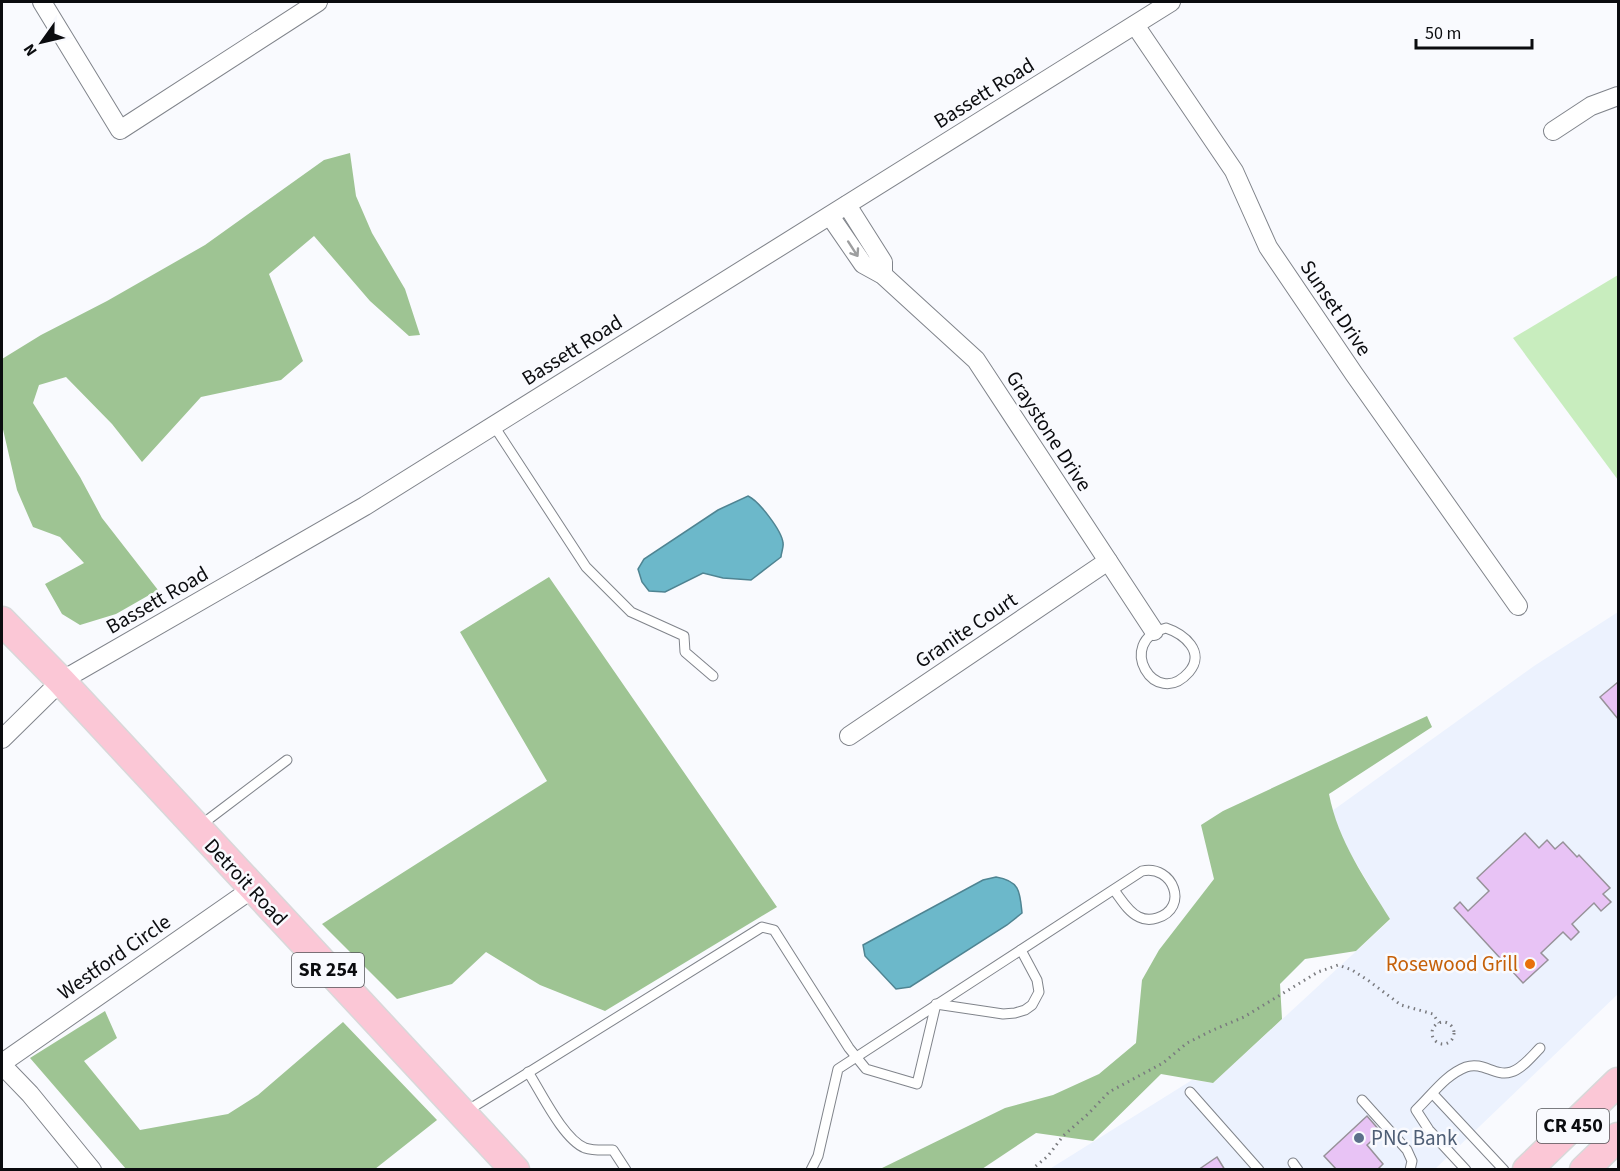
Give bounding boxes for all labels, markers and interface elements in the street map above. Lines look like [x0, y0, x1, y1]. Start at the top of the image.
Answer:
north arrow [12, 12, 72, 72]
scale bar [1416, 12, 1532, 50]
text: 50 m [1425, 21, 1461, 46]
text: N [18, 39, 42, 60]
street label: Bassett Road [928, 50, 1040, 136]
one-way arrow [848, 240, 860, 257]
street label: Sunset Drive [1293, 254, 1379, 362]
street label: Bassett Road [516, 307, 628, 393]
street label: Graystone Drive [999, 365, 1099, 497]
street label: Bassett Road [100, 559, 214, 641]
street label: Granite Court [909, 585, 1023, 675]
street label: Detroit Road [197, 831, 295, 933]
street label: Westford Circle [51, 907, 177, 1007]
place label: Rosewood Grill [1386, 949, 1518, 979]
road number: SR 254 [292, 953, 364, 987]
marker: Rosewood Grill [1523, 957, 1537, 971]
road number: CR 450 [1537, 1109, 1609, 1143]
place label: PNC Bank [1371, 1123, 1458, 1153]
marker: PNC Bank [1352, 1131, 1366, 1145]

